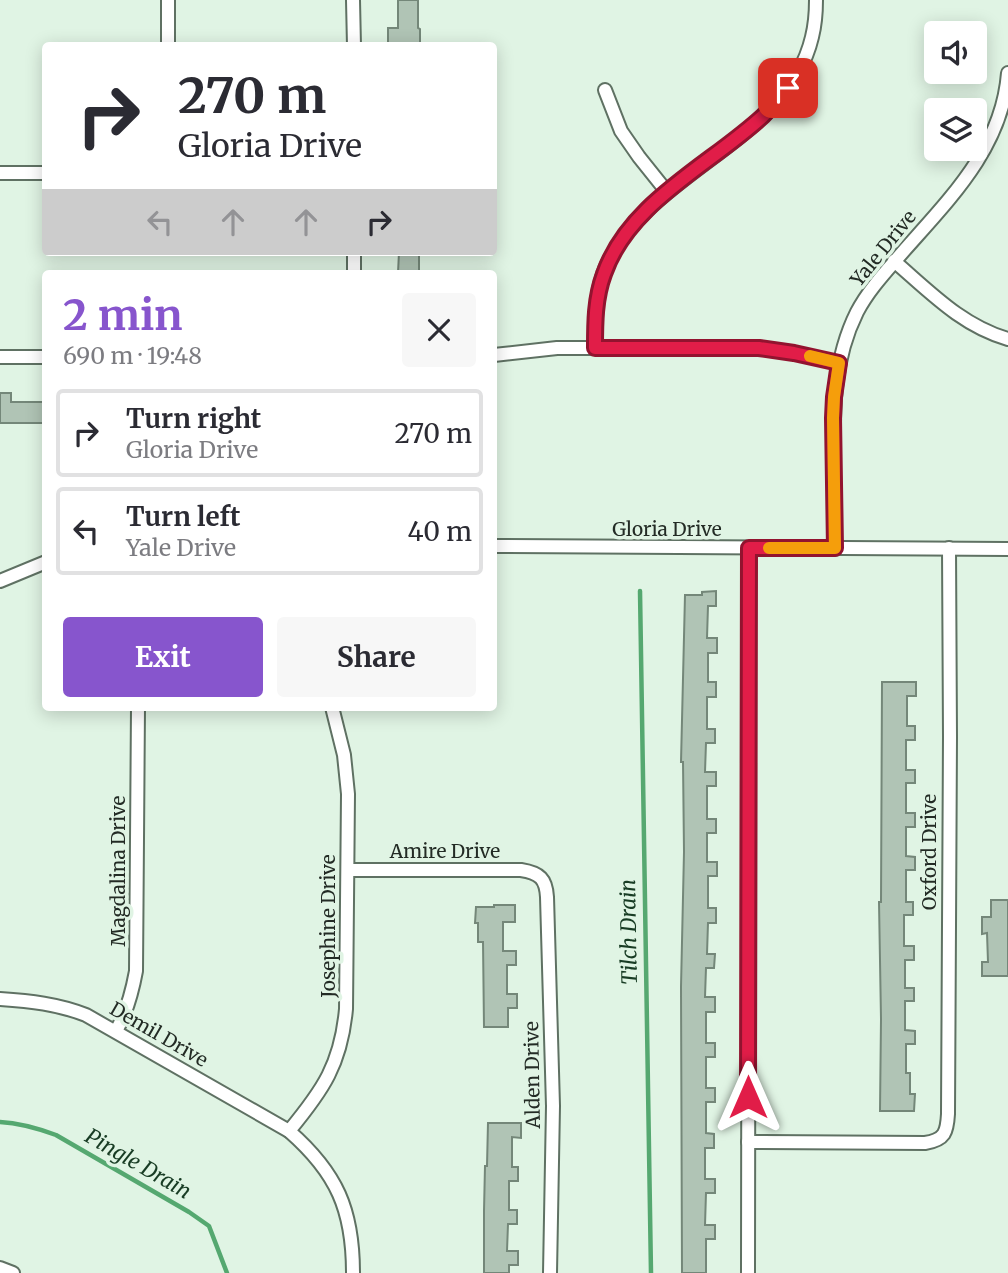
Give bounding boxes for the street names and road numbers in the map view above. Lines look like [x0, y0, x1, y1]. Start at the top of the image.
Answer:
street label: Yale Drive [844, 205, 921, 292]
street label: Gloria Drive [612, 517, 722, 541]
street label: Oxford Drive [917, 794, 941, 910]
street label: Magdalina Drive [106, 796, 130, 946]
street label: Amire Drive [389, 839, 500, 863]
street label: Josephine Drive [316, 854, 340, 999]
street label: Demil Drive [106, 996, 212, 1072]
street label: Alden Drive [519, 1021, 545, 1130]

